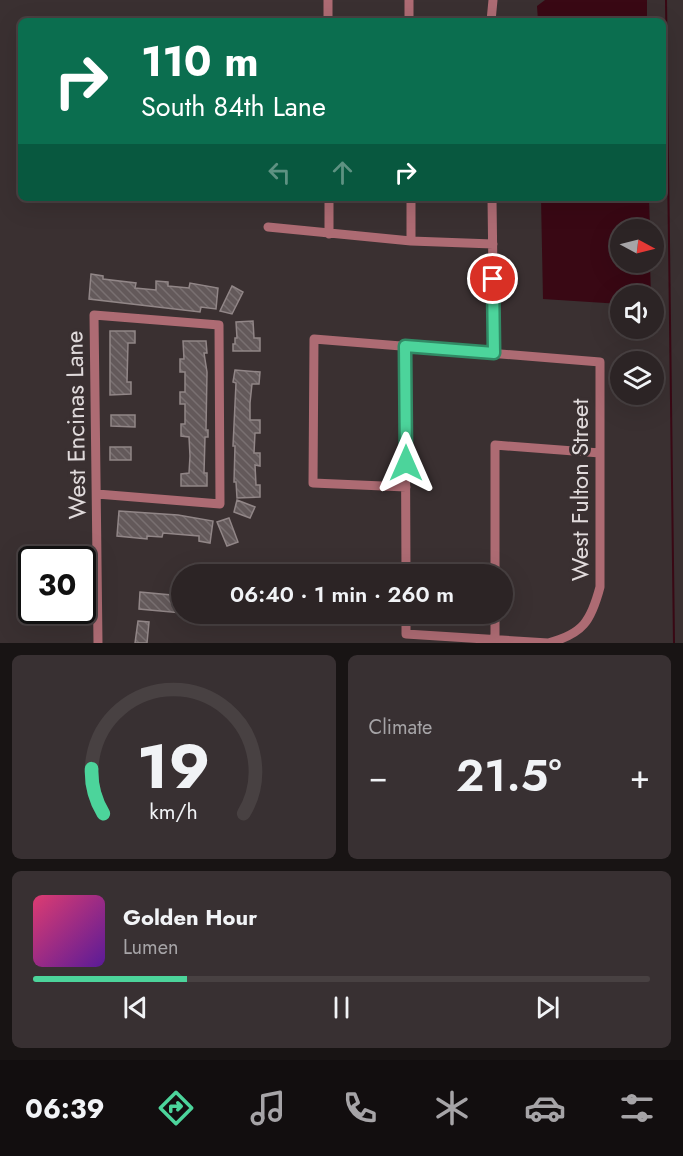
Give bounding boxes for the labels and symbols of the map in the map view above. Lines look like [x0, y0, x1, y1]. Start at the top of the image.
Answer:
north arrow [610, 219, 664, 273]
pin [467, 253, 518, 304]
street label: West Encinas Lane [56, 330, 95, 520]
street label: West Fulton Street [562, 399, 597, 581]
position arrow [374, 431, 438, 495]
speed limit sign: 30 [18, 546, 96, 624]

